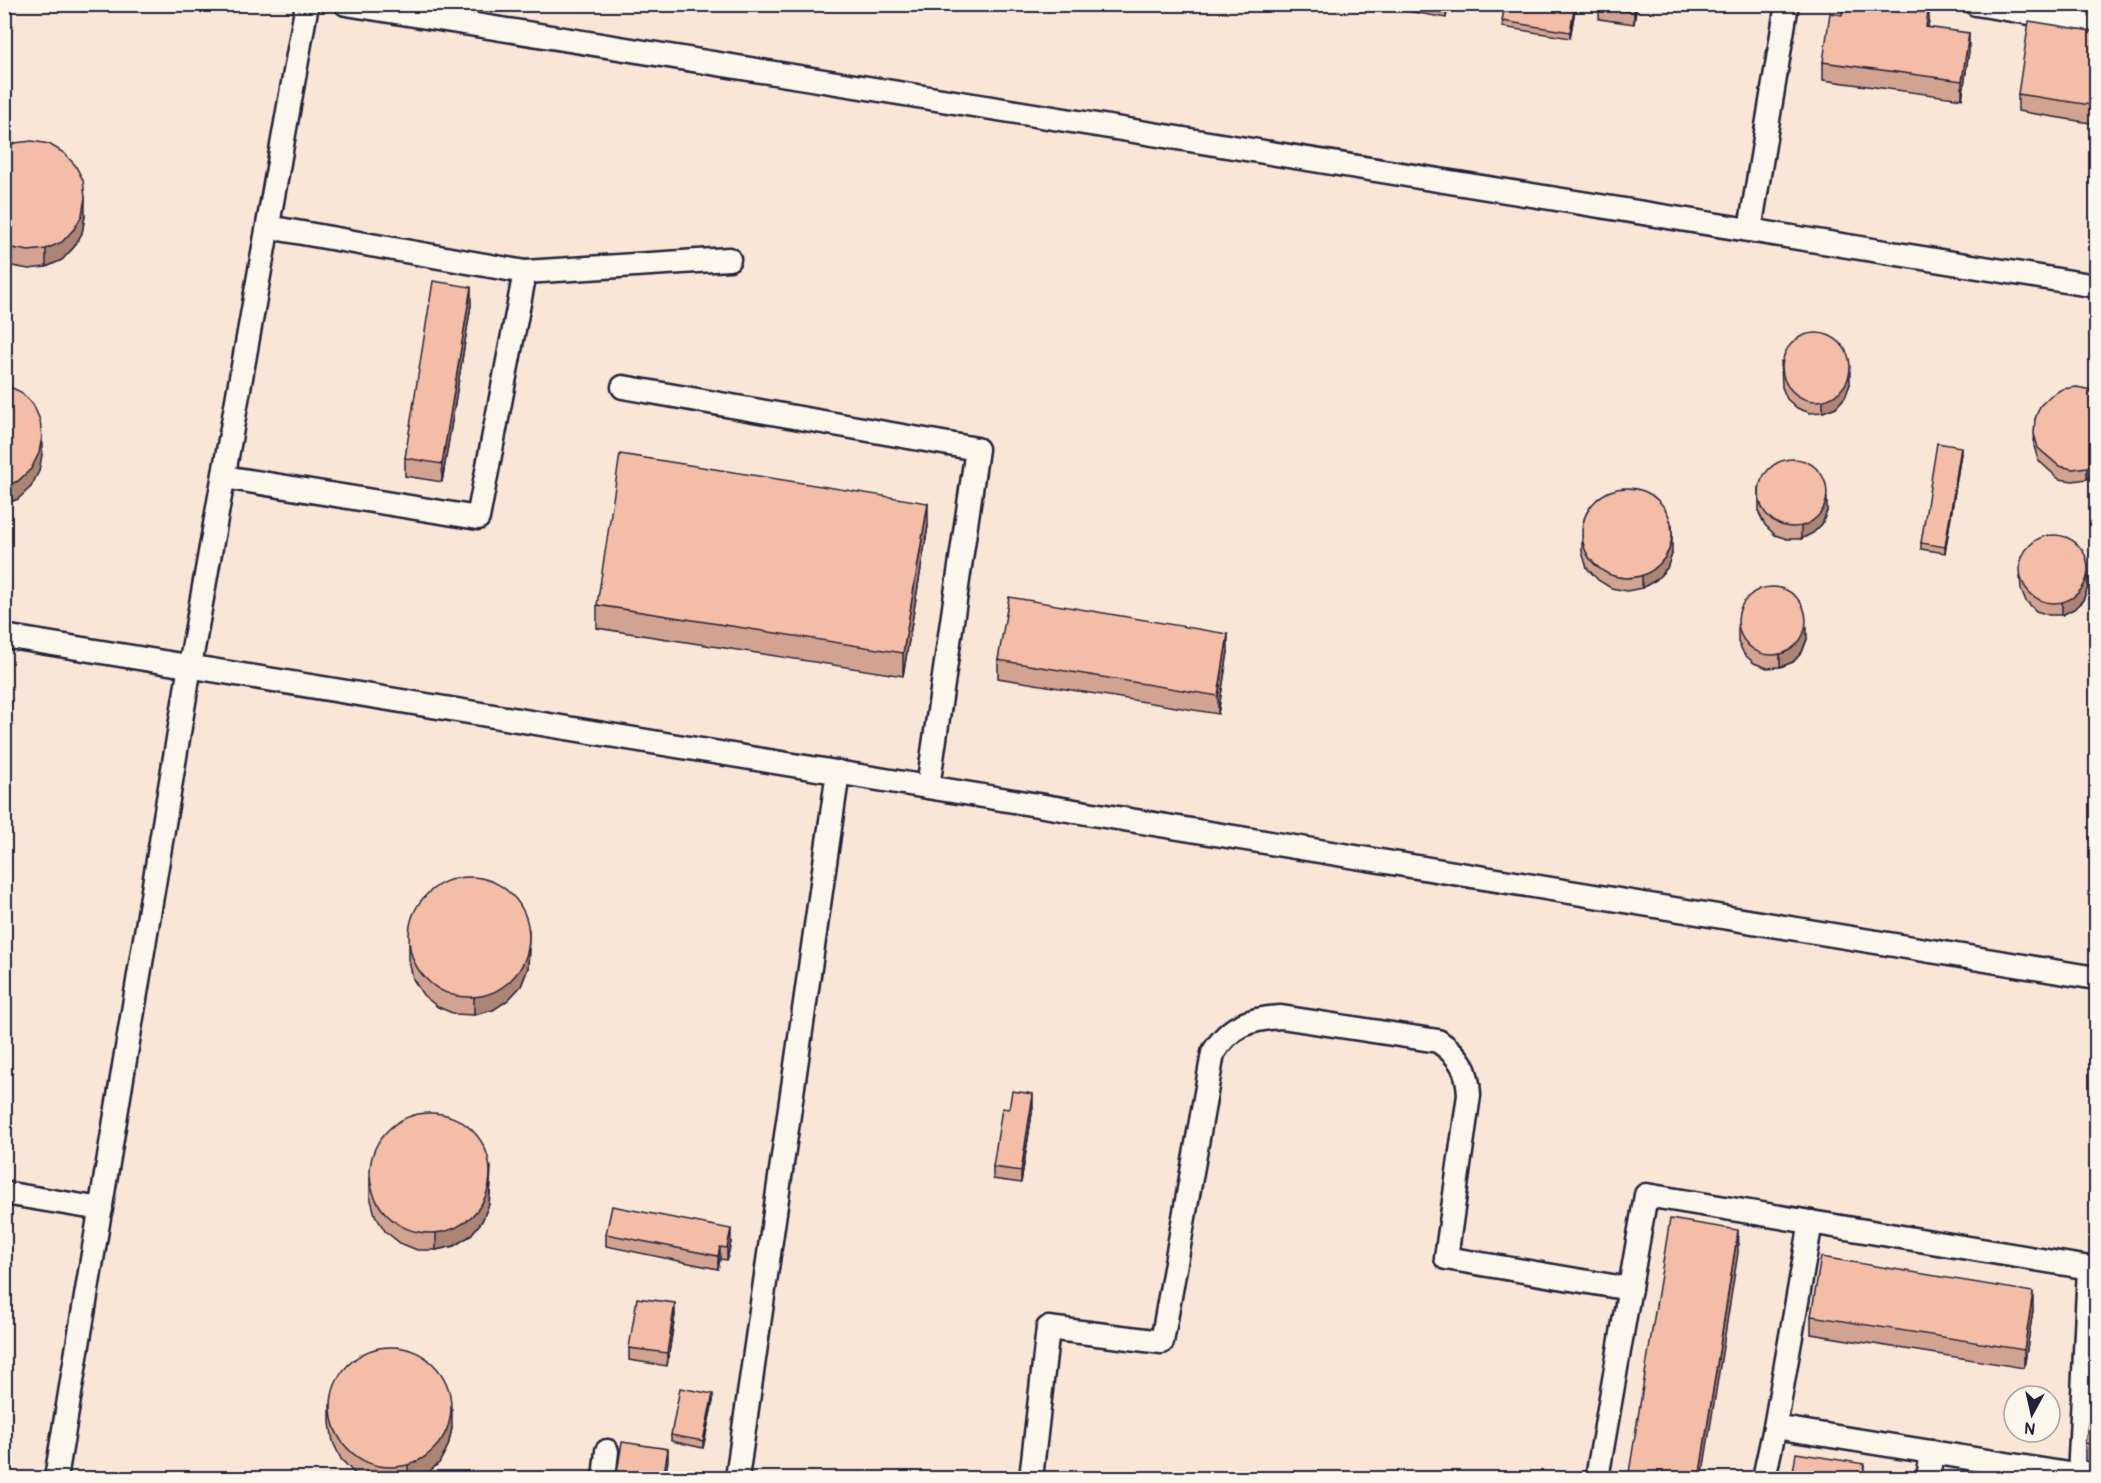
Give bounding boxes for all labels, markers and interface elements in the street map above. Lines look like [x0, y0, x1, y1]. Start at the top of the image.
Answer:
north arrow [2002, 1384, 2062, 1444]
text: N [2023, 1417, 2037, 1439]

